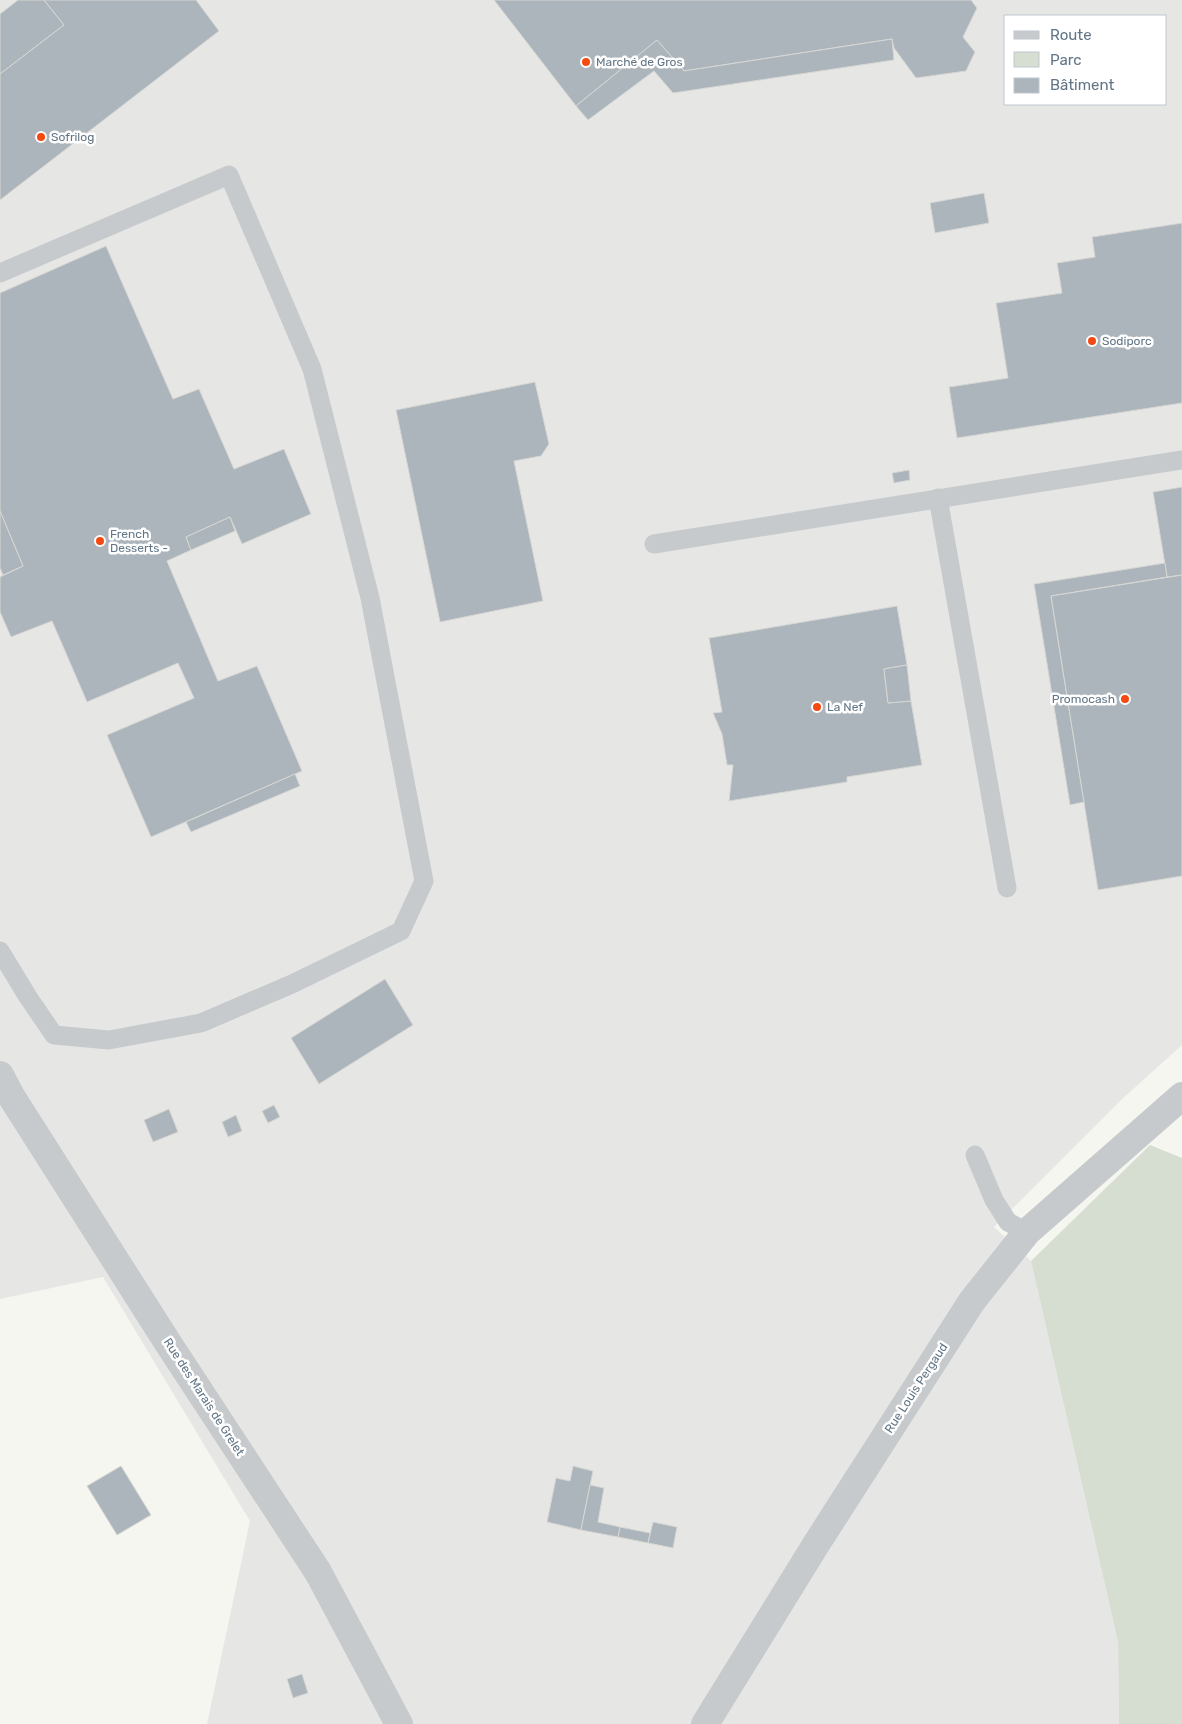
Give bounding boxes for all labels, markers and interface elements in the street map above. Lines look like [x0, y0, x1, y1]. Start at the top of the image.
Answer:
legend [1004, 15, 1167, 105]
text: Route [1050, 26, 1092, 44]
text: Parc [1050, 51, 1082, 69]
place label: Marché de Gros [596, 55, 683, 69]
marker: Marché de Gros [580, 56, 592, 68]
text: Bâtiment [1050, 76, 1114, 94]
place label: Sofrilog [51, 130, 94, 144]
marker: Sofrilog [35, 131, 47, 143]
place label: Sodiporc [1102, 334, 1152, 348]
marker: Sodiporc [1086, 335, 1098, 347]
place label: French Desserts - [110, 527, 168, 555]
marker: French Desserts - [94, 535, 106, 547]
place label: Promocash [1052, 692, 1115, 706]
marker: Promocash [1119, 693, 1131, 705]
place label: La Nef [827, 700, 863, 714]
marker: La Nef [811, 701, 823, 713]
street label: Rue des Marais de Grelet [161, 1336, 247, 1459]
street label: Rue Louis Pergaud [882, 1340, 950, 1436]

